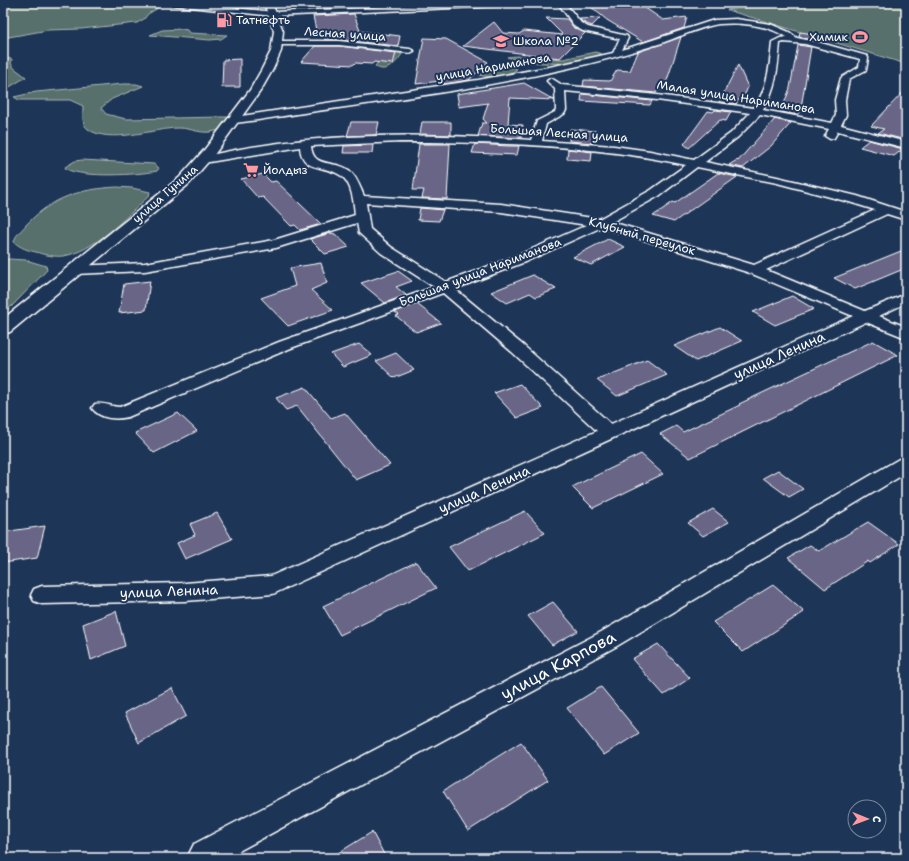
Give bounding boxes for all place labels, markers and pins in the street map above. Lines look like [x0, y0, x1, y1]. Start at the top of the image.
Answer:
fuel station icon: Татнефть [215, 11, 233, 29]
place label: Татнефть [236, 12, 290, 28]
sports icon: Химик [851, 28, 869, 46]
place label: Химик [809, 29, 849, 45]
school or university icon: Школа №2 [492, 32, 510, 50]
place label: Школа №2 [513, 33, 579, 49]
supermarket icon: Йолдыз [242, 161, 260, 179]
place label: Йолдыз [263, 162, 308, 178]

